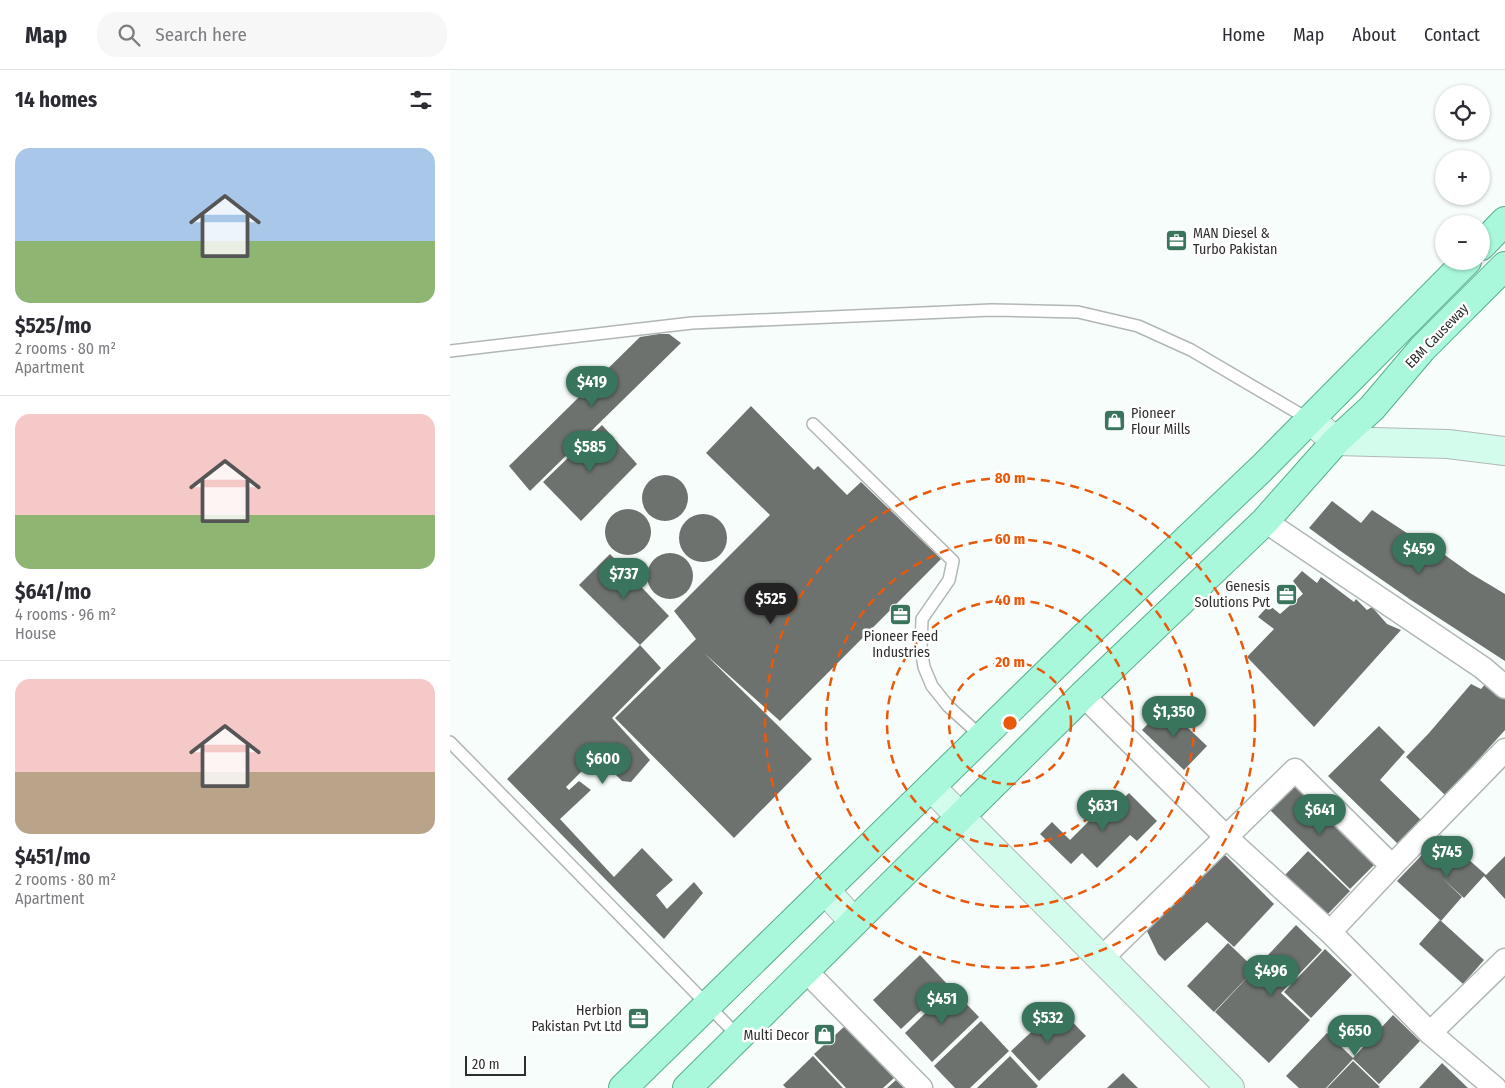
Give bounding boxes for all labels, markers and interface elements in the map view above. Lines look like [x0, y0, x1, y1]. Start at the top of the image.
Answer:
search box [97, 12, 447, 57]
text: Map [25, 21, 67, 49]
icon: search [115, 21, 143, 49]
text: Search here [155, 23, 247, 46]
text: Home [1222, 24, 1265, 46]
text: Map [1293, 24, 1324, 46]
text: About [1352, 24, 1396, 46]
text: Contact [1424, 24, 1480, 46]
map controls [1435, 85, 1490, 270]
button: locate [1435, 85, 1490, 140]
icon: filters [407, 86, 435, 114]
text: 14 homes [15, 87, 97, 113]
button: + [1435, 150, 1490, 205]
icon: home [180, 181, 270, 271]
button: − [1435, 215, 1490, 270]
place label: MAN Diesel & Turbo Pakistan [1193, 225, 1277, 258]
office icon: MAN Diesel & Turbo Pakistan [1165, 229, 1189, 253]
street label: EBM Causeway [1402, 300, 1473, 372]
text: $525/mo [15, 313, 92, 339]
text: 2 rooms · 80 m² [15, 339, 116, 358]
text: Apartment [15, 358, 84, 377]
pin: $419 [562, 366, 622, 408]
text: $419 [577, 372, 607, 391]
place label: Pioneer Flour Mills [1131, 405, 1190, 438]
shop icon: Pioneer Flour Mills [1103, 409, 1127, 433]
pin: $585 [560, 430, 620, 473]
text: $585 [574, 437, 606, 456]
icon: home [180, 446, 270, 536]
text: 80 m [995, 469, 1025, 487]
text: 60 m [995, 530, 1025, 548]
pin: $459 [1389, 532, 1449, 575]
text: $459 [1403, 539, 1435, 558]
pin: $737 [594, 558, 654, 600]
text: $737 [610, 564, 638, 583]
place label: Genesis Solutions Pvt [1194, 578, 1270, 611]
text: $641/mo [15, 579, 91, 605]
pin: $525 [741, 582, 801, 625]
office icon: Genesis Solutions Pvt [1274, 582, 1298, 606]
text: $525 [756, 589, 786, 608]
text: 40 m [995, 591, 1025, 609]
office icon: Pioneer Feed Industries [889, 602, 913, 626]
text: 4 rooms · 96 m² [15, 605, 116, 624]
text: House [15, 624, 56, 643]
place label: Pioneer Feed Industries [864, 628, 938, 661]
text: 20 m [994, 653, 1025, 671]
pin: $1,350 [1133, 696, 1215, 738]
text: $1,350 [1153, 702, 1195, 721]
icon: home [180, 711, 270, 801]
centre of rings [1001, 714, 1019, 732]
pin: $600 [573, 742, 633, 785]
text: $600 [586, 749, 620, 768]
pin: $631 [1073, 790, 1133, 832]
pin: $641 [1290, 794, 1350, 836]
text: $631 [1088, 796, 1118, 815]
text: $641 [1305, 800, 1335, 819]
pin: $745 [1417, 836, 1477, 878]
text: $745 [1432, 842, 1462, 861]
text: $451/mo [15, 844, 91, 870]
text: 2 rooms · 80 m² [15, 870, 116, 889]
text: Apartment [15, 889, 84, 908]
pin: $496 [1241, 954, 1301, 997]
text: $496 [1255, 961, 1287, 980]
pin: $451 [912, 982, 972, 1025]
text: $451 [927, 989, 957, 1008]
place label: Herbion Pakistan Pvt Ltd [531, 1002, 622, 1035]
pin: $532 [1018, 1002, 1078, 1044]
office icon: Herbion Pakistan Pvt Ltd [626, 1006, 650, 1030]
text: $532 [1033, 1008, 1063, 1027]
pin: $650 [1325, 1014, 1385, 1057]
text: $650 [1339, 1021, 1371, 1040]
shop icon: Multi Decor [813, 1023, 837, 1047]
place label: Multi Decor [744, 1027, 809, 1044]
scale bar [465, 1053, 526, 1076]
text: 20 m [472, 1056, 500, 1073]

